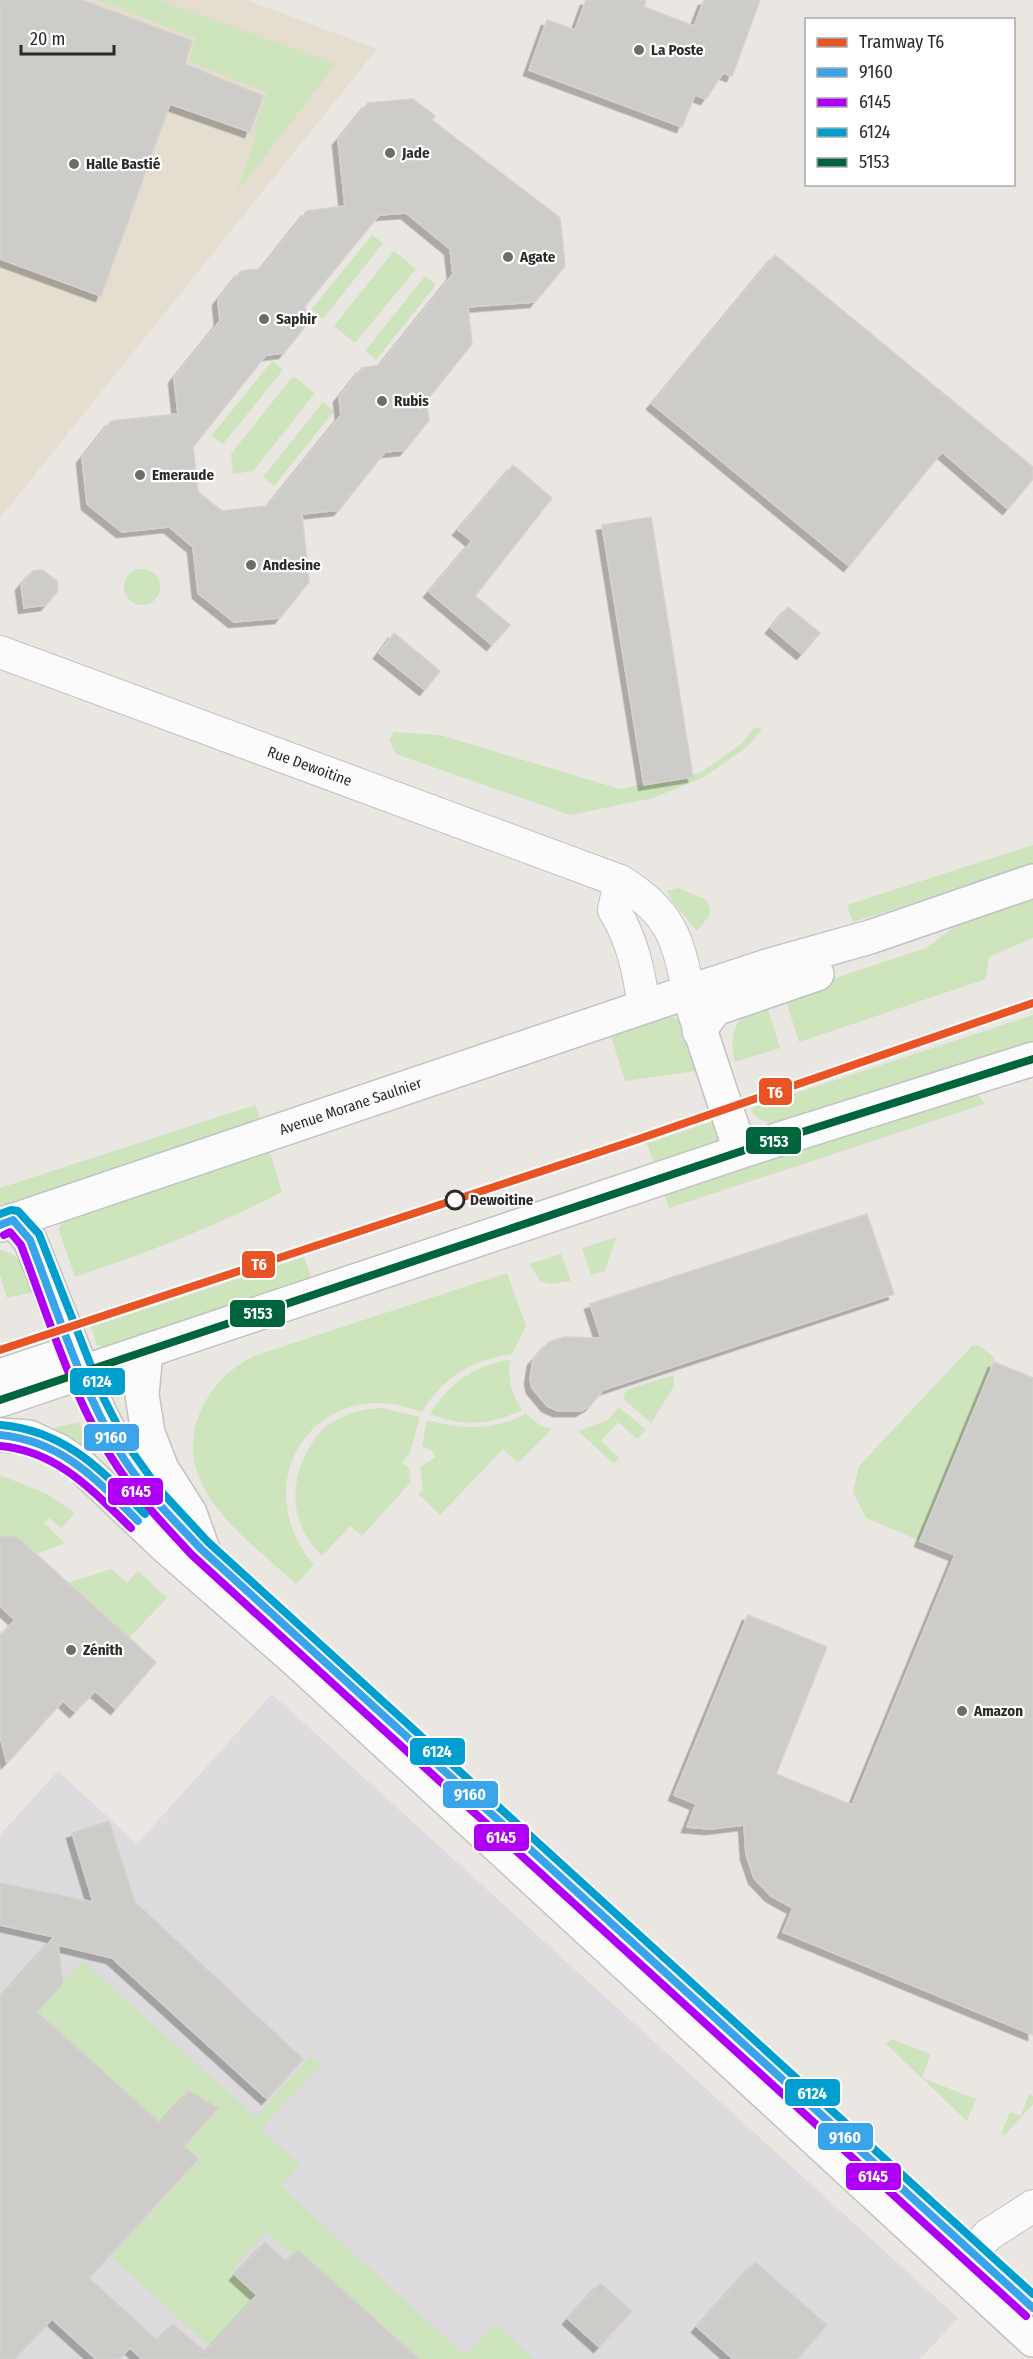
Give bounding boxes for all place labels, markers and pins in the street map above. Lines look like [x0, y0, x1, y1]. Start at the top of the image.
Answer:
place label: La Poste [651, 41, 704, 59]
marker: La Poste [632, 43, 646, 57]
place label: Jade [401, 144, 430, 162]
marker: Jade [383, 146, 397, 160]
place label: Halle Bastié [86, 155, 161, 173]
marker: Halle Bastié [67, 157, 81, 171]
place label: Agate [519, 248, 556, 266]
marker: Agate [501, 250, 515, 264]
place label: Saphir [276, 310, 317, 328]
marker: Saphir [257, 312, 271, 326]
place label: Rubis [394, 392, 429, 410]
marker: Rubis [375, 394, 389, 408]
place label: Emeraude [152, 466, 214, 484]
marker: Emeraude [133, 468, 147, 482]
place label: Andesine [262, 556, 321, 574]
marker: Andesine [244, 558, 258, 572]
marker: Dewoitine [445, 1190, 465, 1210]
place label: Dewoitine [470, 1191, 534, 1209]
place label: Zénith [83, 1641, 123, 1659]
marker: Zénith [64, 1643, 78, 1657]
place label: Amazon [973, 1702, 1023, 1720]
marker: Amazon [955, 1704, 969, 1718]

